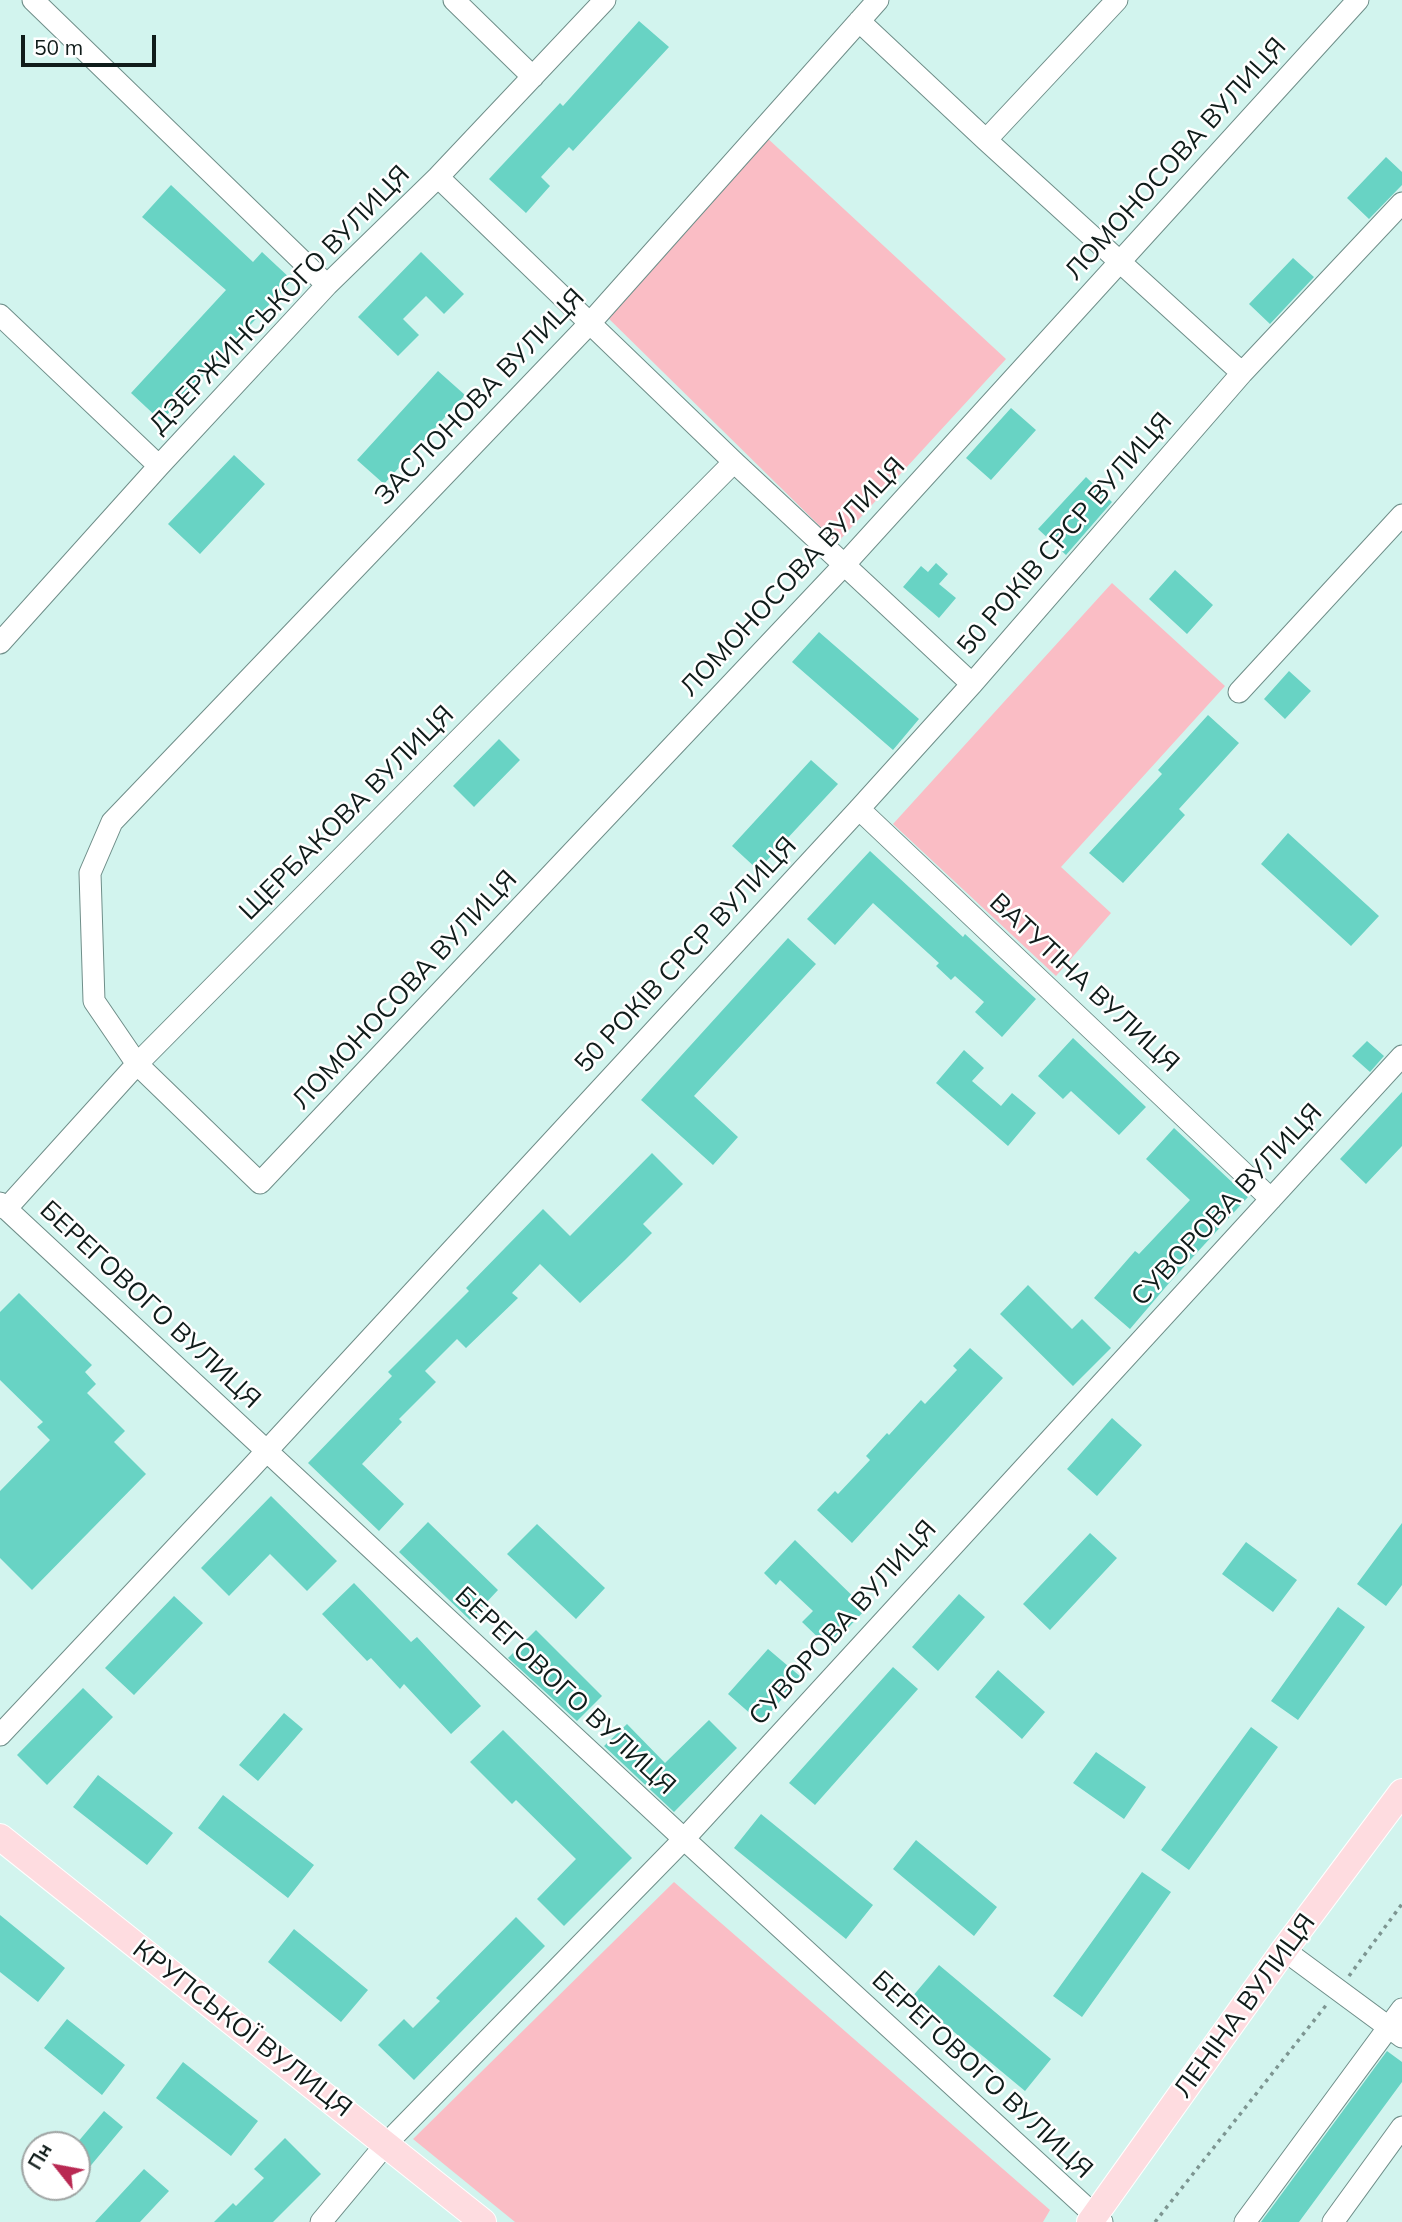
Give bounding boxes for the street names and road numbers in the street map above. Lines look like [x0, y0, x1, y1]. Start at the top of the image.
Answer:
street label: ЛОМОНОСОВА ВУЛИЦЯ [1059, 31, 1293, 287]
street label: ДЗЕРЖИНСЬКОГО ВУЛИЦЯ [143, 159, 417, 441]
street label: ЗАСЛОНОВА ВУЛИЦЯ [369, 282, 591, 512]
street label: 50 РОКІВ СРСР ВУЛИЦЯ [951, 406, 1179, 662]
street label: ЛОМОНОСОВА ВУЛИЦЯ [674, 451, 912, 703]
street label: ЩЕРБАКОВА ВУЛИЦЯ [233, 699, 461, 927]
street label: 50 РОКІВ СРСР ВУЛИЦЯ [569, 831, 803, 1079]
street label: ЛОМОНОСОВА ВУЛИЦЯ [286, 864, 524, 1116]
street label: ВАТУТІНА ВУЛИЦЯ [983, 887, 1185, 1079]
street label: СУВОРОВА ВУЛИЦЯ [1125, 1097, 1329, 1313]
street label: БЕРЕГОВОГО ВУЛИЦЯ [33, 1195, 267, 1415]
street label: СУВОРОВА ВУЛИЦЯ [743, 1514, 943, 1732]
street label: БЕРЕГОВОГО ВУЛИЦЯ [448, 1581, 682, 1801]
street label: ЛЕНІНА ВУЛИЦЯ [1168, 1908, 1322, 2104]
street label: КРУПСЬКОЇ ВУЛИЦЯ [126, 1934, 358, 2124]
street label: БЕРЕГОВОГО ВУЛИЦЯ [865, 1965, 1099, 2185]

